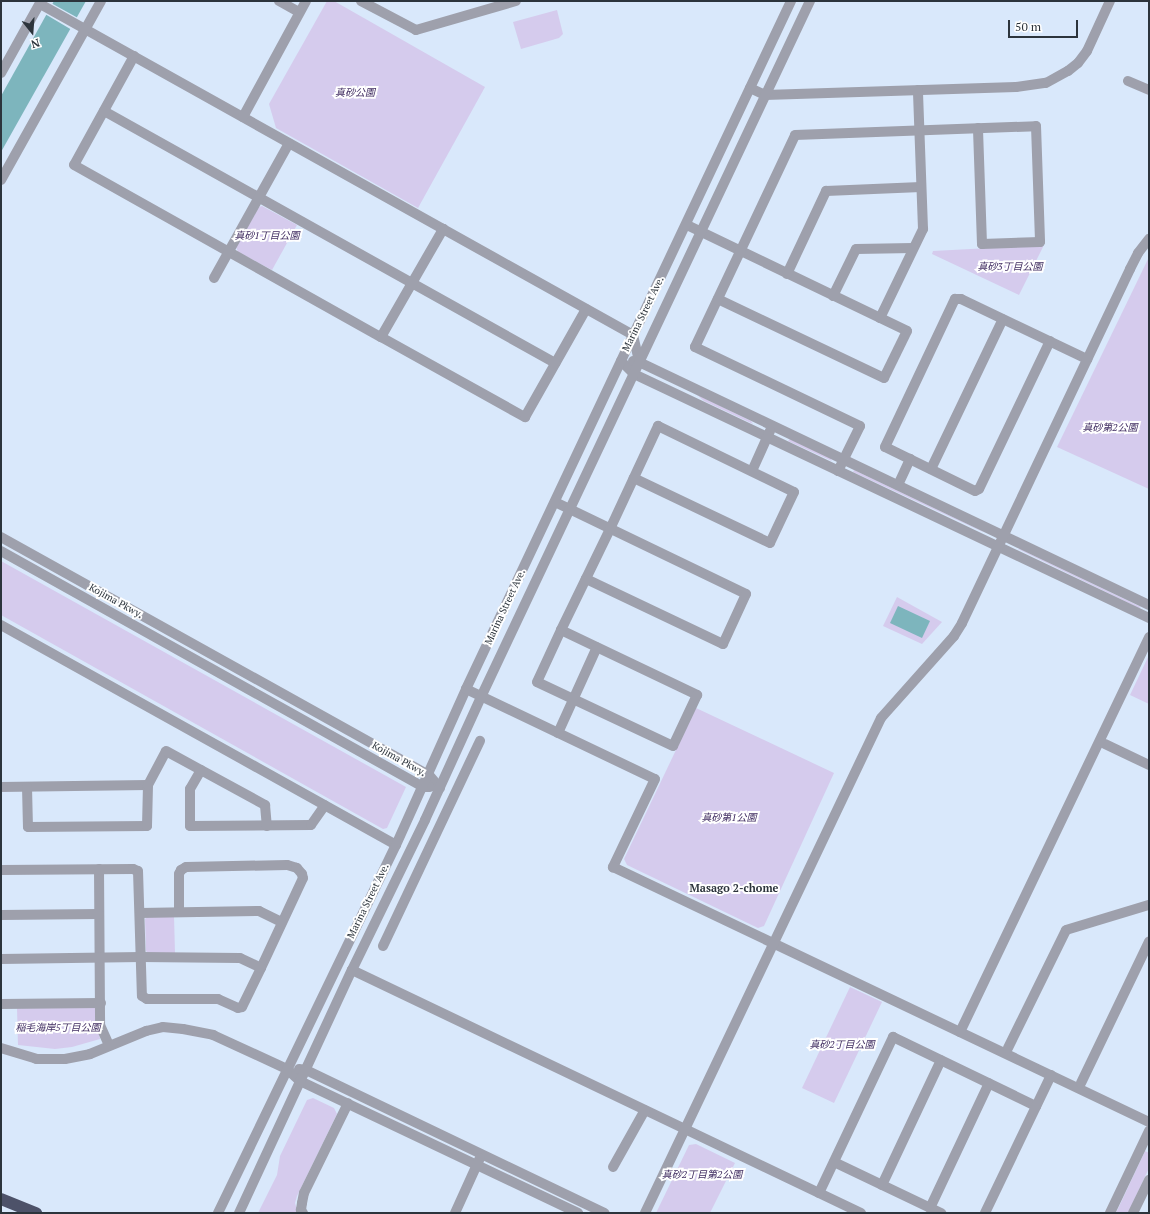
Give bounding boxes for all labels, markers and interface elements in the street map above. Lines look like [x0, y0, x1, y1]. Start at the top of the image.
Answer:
north arrow [12, 12, 52, 52]
scale bar [1010, 12, 1080, 38]
text: 50 m [1015, 19, 1041, 34]
text: N [29, 36, 42, 51]
park label: 真砂公園 [335, 87, 375, 99]
park label: 真砂1丁目公園 [234, 230, 300, 242]
park label: 真砂3丁目公園 [977, 261, 1043, 273]
street label: Marina Street Ave. [620, 275, 666, 353]
park label: 真砂第2公園 [1082, 422, 1138, 434]
street label: Marina Street Ave. [482, 567, 528, 647]
street label: Kojima Pkwy. [87, 581, 145, 621]
street label: Kojima Pkwy. [370, 739, 428, 779]
park label: 真砂第1公園 [701, 812, 757, 824]
street label: Marina Street Ave. [345, 862, 391, 940]
district label: Masago 2-chome [690, 881, 778, 895]
park label: 稲毛海岸5丁目公園 [15, 1022, 101, 1034]
park label: 真砂2丁目公園 [809, 1039, 875, 1051]
park label: 真砂2丁目第2公園 [662, 1169, 742, 1181]

